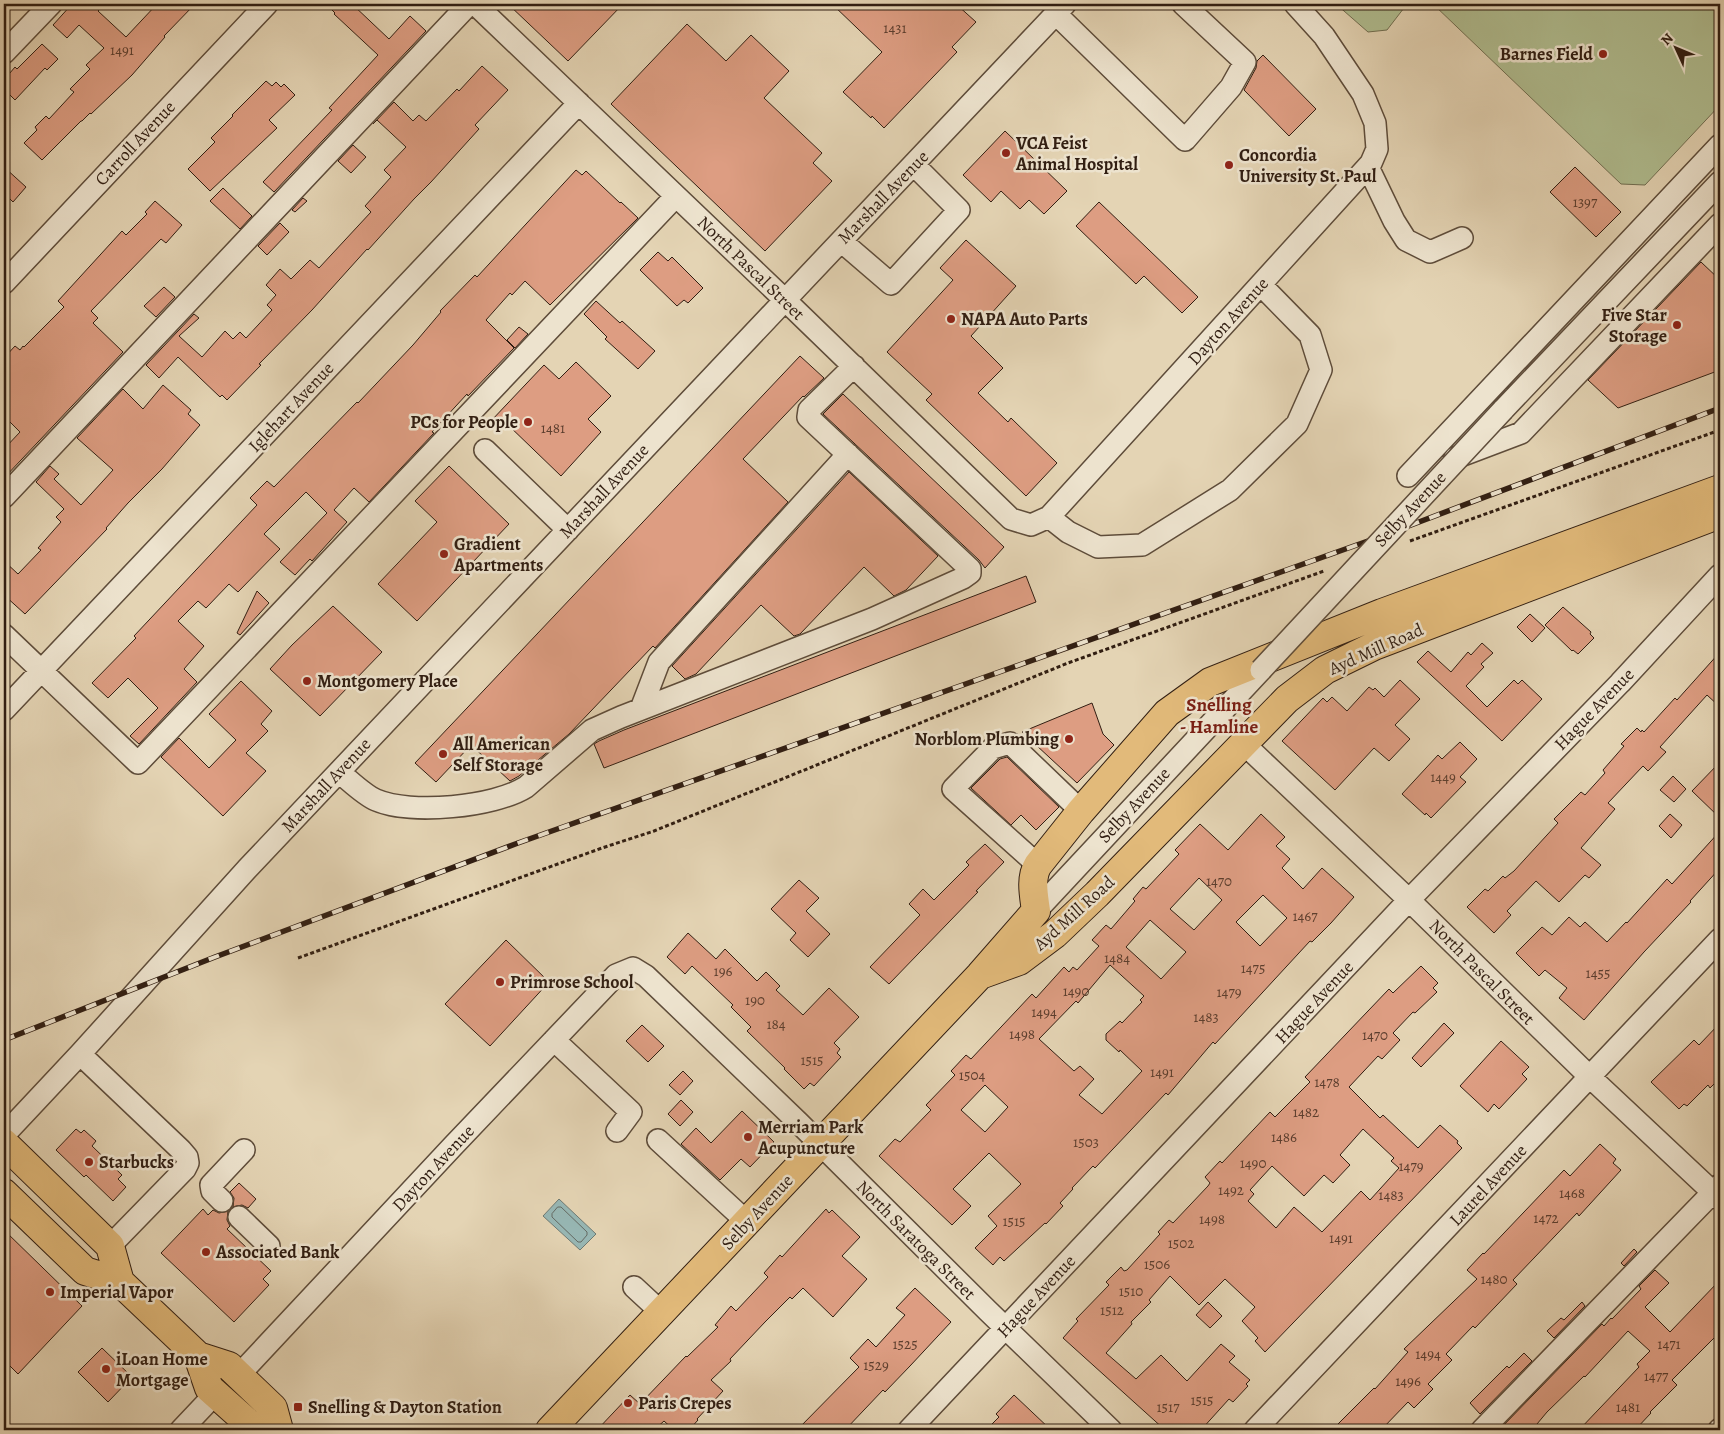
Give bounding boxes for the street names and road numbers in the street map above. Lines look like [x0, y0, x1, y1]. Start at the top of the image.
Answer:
street label: Carroll Avenue [89, 95, 181, 191]
street label: Marshall Avenue [832, 145, 934, 249]
street label: North Pascal Street [692, 210, 810, 326]
street label: Dayton Avenue [1182, 272, 1274, 370]
street label: Iglehart Avenue [243, 357, 339, 457]
street label: Marshall Avenue [554, 438, 654, 544]
street label: Selby Avenue [1369, 466, 1451, 552]
street label: Ayd Mill Road [1324, 617, 1427, 681]
street label: Hague Avenue [1549, 663, 1639, 755]
street label: Marshall Avenue [276, 732, 376, 838]
street label: Selby Avenue [1093, 762, 1175, 848]
street label: Ayd Mill Road [1028, 870, 1120, 956]
street label: North Pascal Street [1424, 914, 1540, 1030]
street label: Hague Avenue [1269, 955, 1359, 1049]
street label: Dayton Avenue [386, 1119, 480, 1217]
street label: Laurel Avenue [1444, 1139, 1532, 1231]
street label: Selby Avenue [716, 1169, 798, 1255]
street label: North Saratoga Street [851, 1175, 981, 1305]
street label: Hague Avenue [991, 1249, 1081, 1343]

